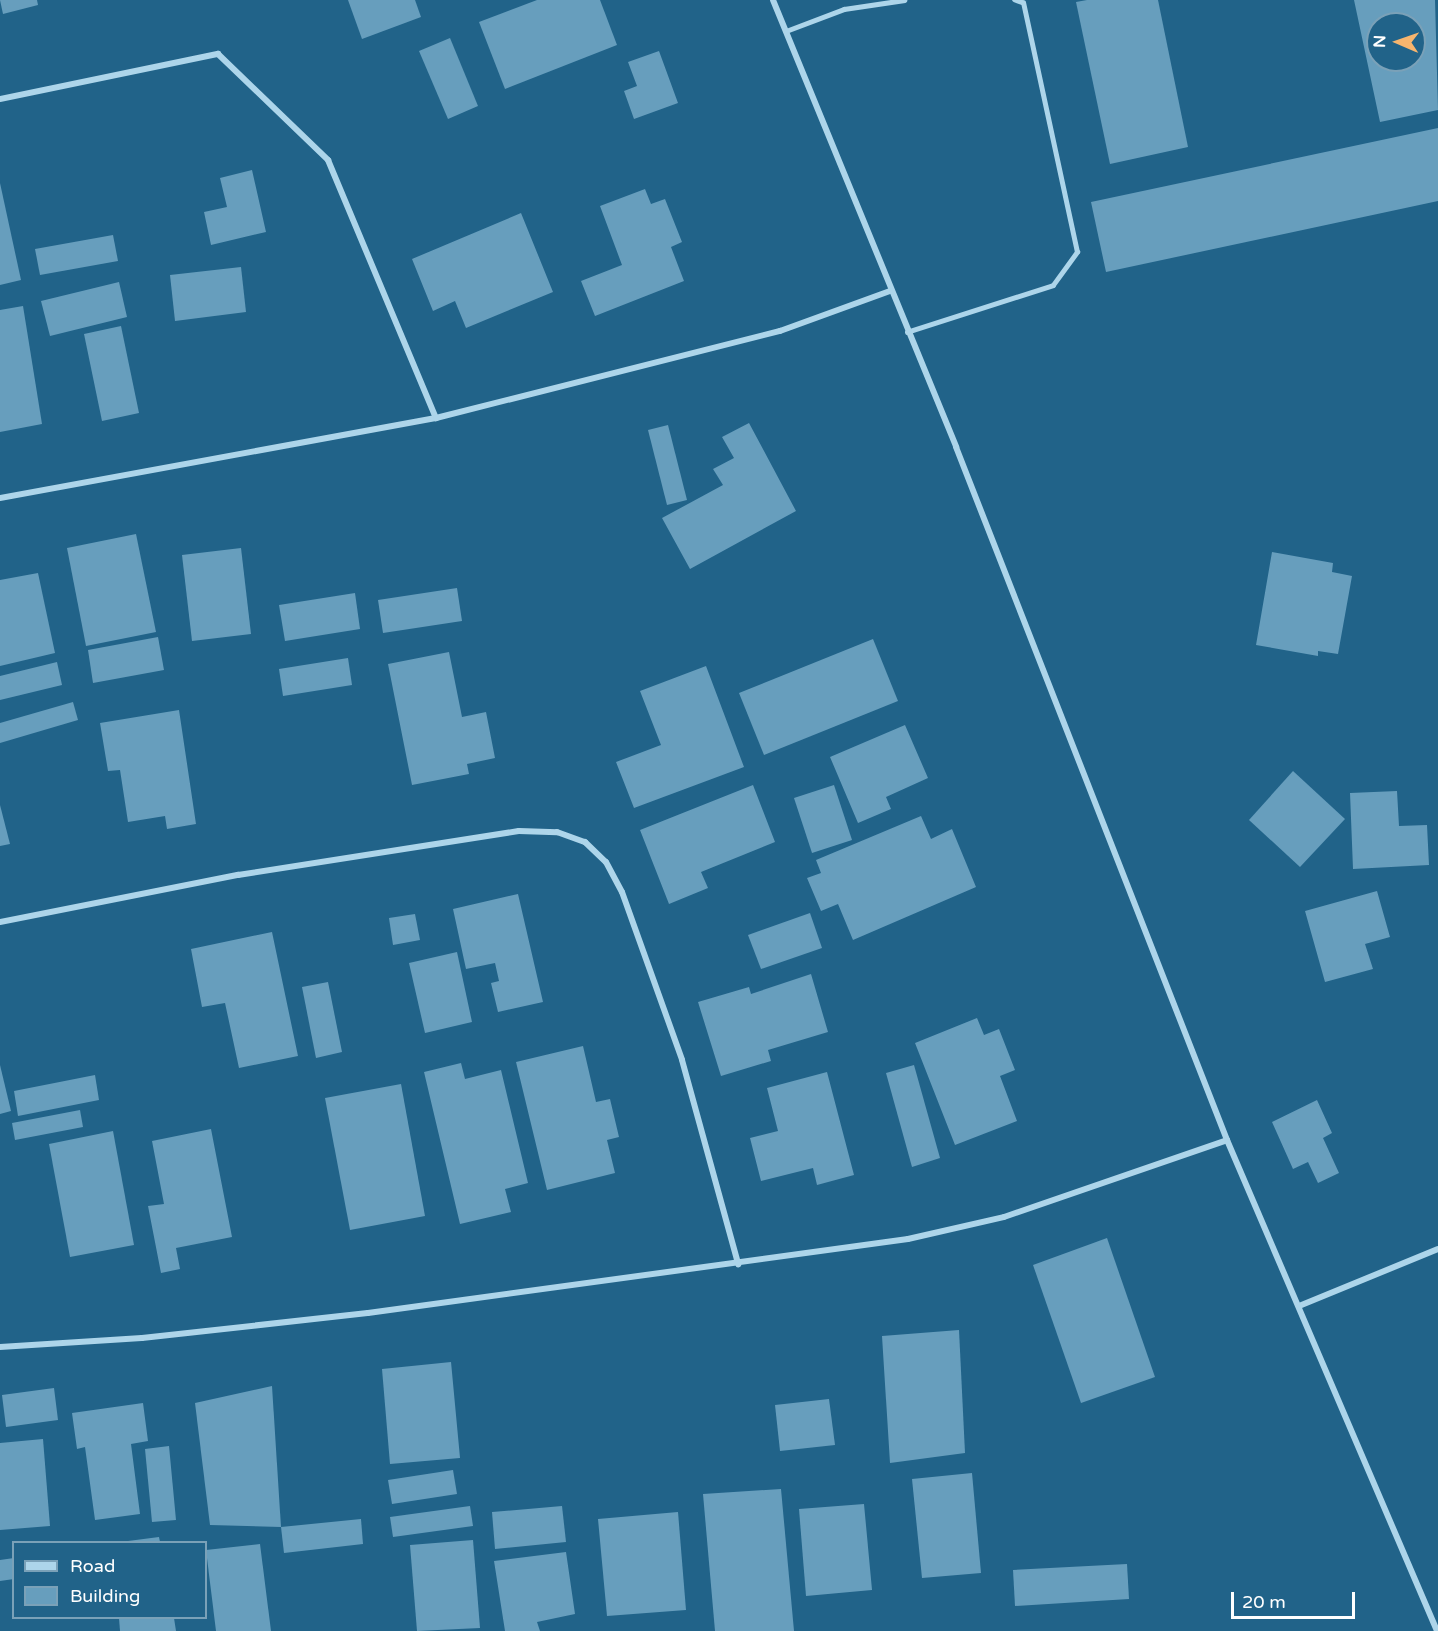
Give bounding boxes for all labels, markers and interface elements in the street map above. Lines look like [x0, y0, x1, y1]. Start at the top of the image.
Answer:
north arrow [1366, 12, 1426, 72]
text: N [1370, 35, 1390, 48]
legend [12, 1541, 207, 1619]
text: Road [70, 1555, 115, 1577]
scale bar [1234, 1580, 1358, 1618]
text: Building [70, 1585, 140, 1607]
text: 20 m [1242, 1591, 1286, 1613]

